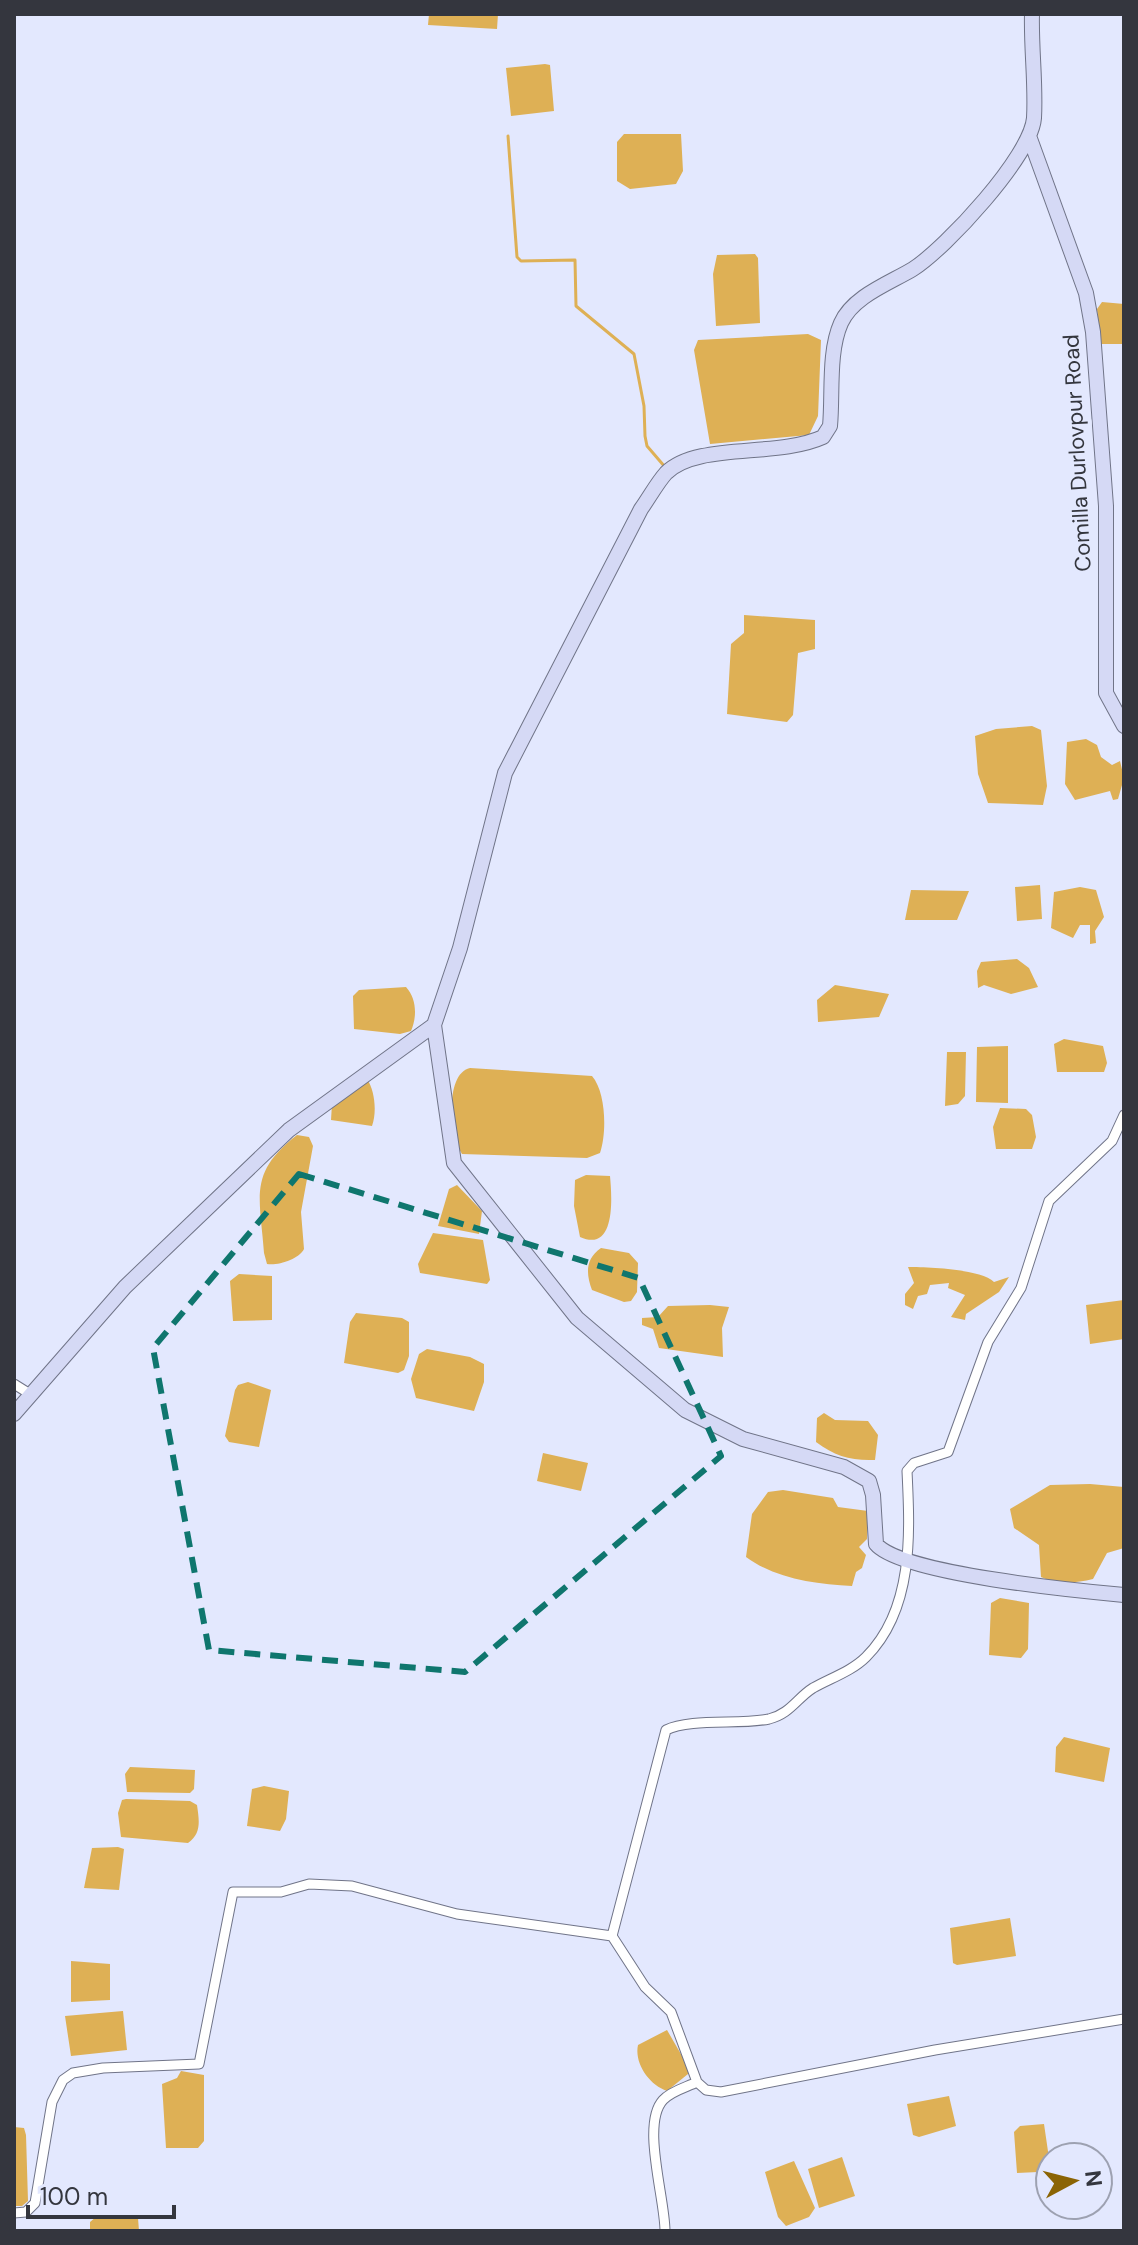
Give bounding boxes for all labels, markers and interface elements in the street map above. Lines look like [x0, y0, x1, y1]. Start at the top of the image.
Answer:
street label: Comilla Durlovpur Road [1056, 333, 1098, 573]
north arrow [1034, 2141, 1114, 2221]
scale bar [28, 2169, 174, 2219]
text: N [1078, 2169, 1109, 2188]
text: 100 m [40, 2181, 108, 2212]

